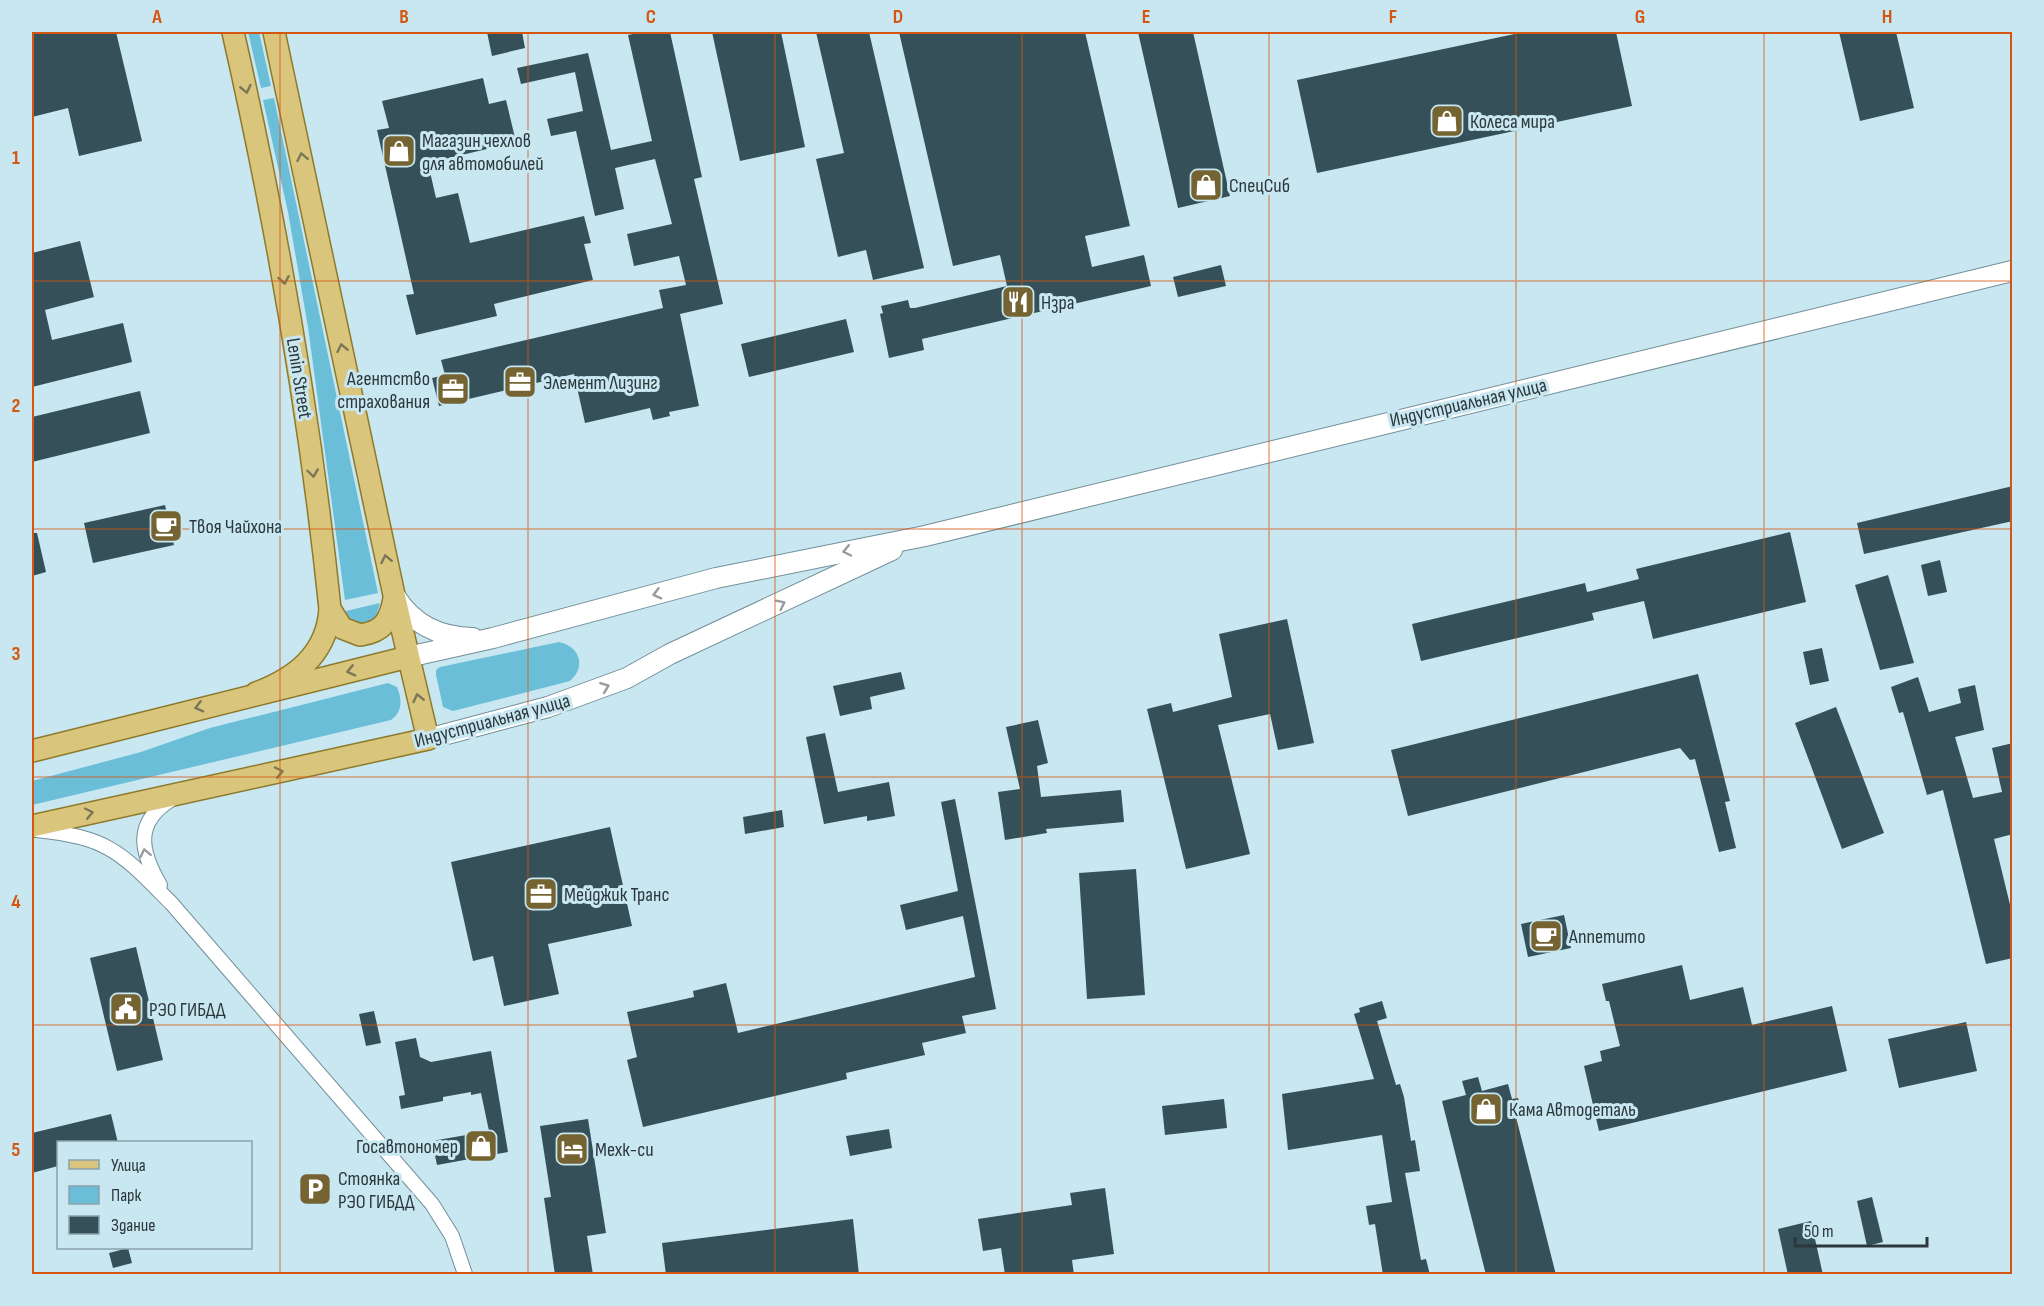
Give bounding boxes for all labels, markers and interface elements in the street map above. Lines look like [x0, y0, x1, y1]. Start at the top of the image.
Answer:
text: A [151, 5, 162, 29]
text: B [399, 5, 409, 29]
text: C [646, 5, 656, 29]
text: D [893, 5, 903, 29]
text: E [1142, 5, 1150, 29]
text: F [1389, 5, 1397, 29]
text: G [1635, 5, 1645, 29]
text: H [1882, 5, 1892, 29]
one-way arrow [239, 83, 252, 93]
shop icon: Колеса мира [1429, 103, 1465, 139]
place label: Колеса мира [1470, 110, 1555, 134]
place label: Магазин чехлов для автомобилей [422, 129, 544, 176]
shop icon: Магазин чехлов для автомобилей [381, 133, 417, 169]
text: 1 [12, 146, 20, 170]
one-way arrow [296, 152, 309, 162]
shop icon: СпецСиб [1188, 167, 1224, 203]
place label: СпецСиб [1229, 174, 1290, 198]
one-way arrow [277, 274, 290, 284]
restaurant icon: Нзра [1000, 284, 1036, 320]
place label: Нзра [1041, 291, 1074, 315]
street label: Lenin Street [281, 336, 317, 420]
one-way arrow [336, 343, 349, 353]
office icon: Элемент Лизинг [502, 364, 538, 400]
place label: Агентство страхования [337, 367, 430, 414]
office icon: Агентство страхования [435, 371, 471, 407]
place label: Элемент Лизинг [543, 371, 658, 395]
street label: Индустриальная улица [1387, 373, 1549, 433]
text: 2 [12, 394, 20, 418]
one-way arrow [307, 468, 319, 477]
cafe icon: Твоя Чайхона [148, 508, 184, 544]
place label: Твоя Чайхона [189, 515, 282, 539]
one-way arrow [842, 544, 852, 557]
one-way arrow [381, 554, 394, 564]
one-way arrow [652, 587, 662, 599]
one-way arrow [774, 599, 785, 611]
text: 3 [12, 642, 21, 666]
one-way arrow [347, 663, 357, 676]
one-way arrow [598, 682, 609, 694]
street label: Индустриальная улица [412, 689, 573, 753]
one-way arrow [412, 693, 425, 703]
one-way arrow [194, 700, 204, 713]
one-way arrow [274, 766, 284, 779]
one-way arrow [83, 807, 93, 820]
one-way arrow [140, 848, 153, 858]
office icon: Мейджик Транс [523, 876, 559, 912]
place label: Мейджик Транс [564, 883, 669, 907]
text: 4 [11, 890, 21, 914]
cafe icon: Аппетито [1528, 918, 1564, 954]
place label: Аппетито [1568, 925, 1645, 949]
public building icon: РЭО ГИБДД [108, 991, 144, 1027]
place label: РЭО ГИБДД [149, 998, 226, 1022]
shop icon: Кама Автодеталь [1468, 1091, 1504, 1127]
place label: Кама Автодеталь [1509, 1098, 1636, 1122]
shop icon: Госавтономер [463, 1128, 499, 1164]
hotel icon: Мехк-си [554, 1131, 590, 1167]
place label: Госавтономер [356, 1135, 458, 1159]
text: 5 [12, 1138, 21, 1162]
place label: Мехк-си [595, 1138, 654, 1162]
legend [57, 1141, 252, 1249]
text: Улица [111, 1155, 146, 1176]
place label: Стоянка РЭО ГИБДД [338, 1167, 415, 1214]
parking icon: Стоянка РЭО ГИБДД [297, 1171, 333, 1207]
text: Парк [111, 1185, 142, 1206]
scale bar [1795, 1210, 1927, 1248]
text: Здание [111, 1215, 156, 1236]
text: 50 m [1804, 1221, 1834, 1242]

